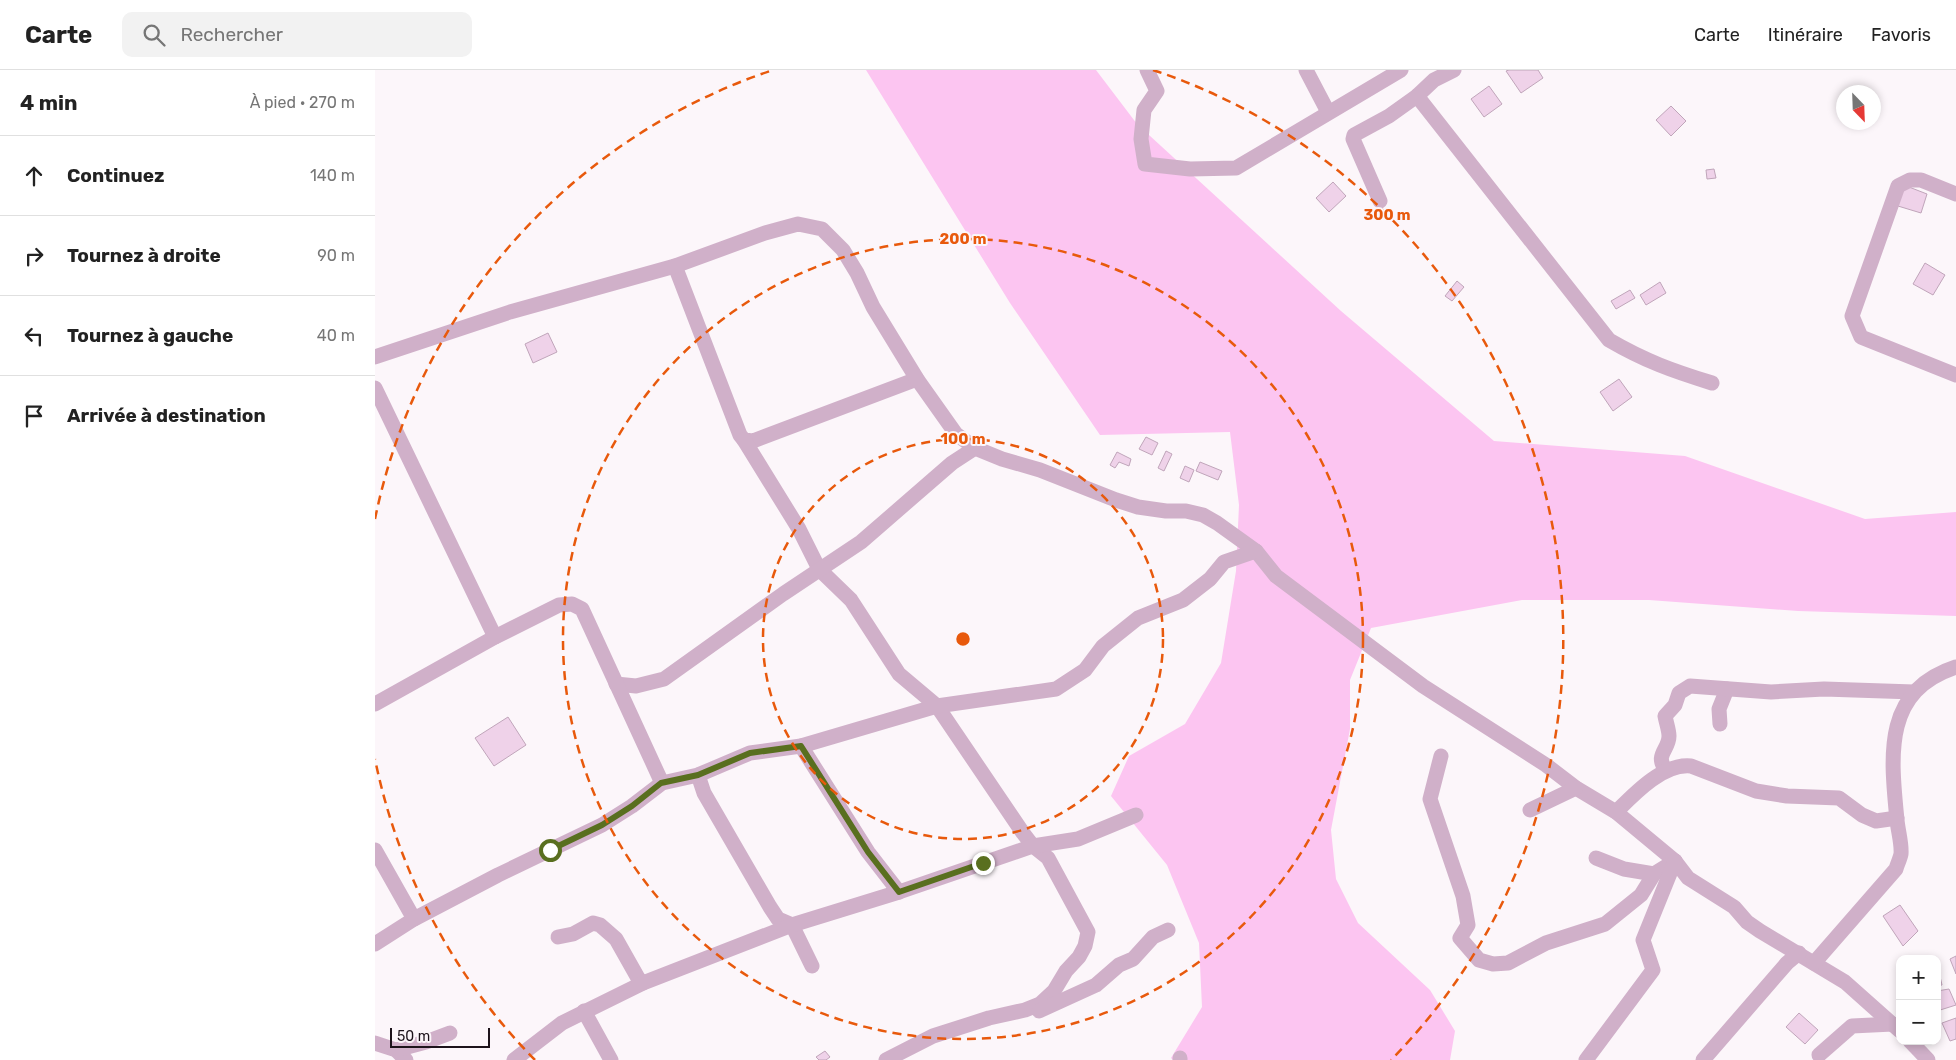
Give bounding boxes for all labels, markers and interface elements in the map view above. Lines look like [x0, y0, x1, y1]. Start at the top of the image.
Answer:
search box [122, 12, 472, 57]
text: Carte [25, 21, 92, 49]
icon: search [140, 21, 168, 49]
text: Rechercher [180, 23, 283, 46]
text: Carte [1694, 24, 1740, 46]
text: Itinéraire [1768, 24, 1843, 46]
text: Favoris [1871, 24, 1931, 46]
north arrow [1836, 85, 1881, 130]
text: 4 min [20, 90, 78, 115]
text: À pied · 270 m [250, 93, 355, 112]
icon: ahead [20, 162, 48, 190]
text: Continuez [67, 164, 165, 187]
text: 140 m [310, 166, 355, 185]
text: 300 m [1363, 206, 1411, 224]
text: 200 m [939, 230, 987, 248]
icon: right [20, 242, 48, 270]
text: Tournez à droite [67, 244, 221, 267]
text: 90 m [317, 246, 355, 265]
icon: left [20, 322, 48, 350]
text: Tournez à gauche [67, 324, 233, 347]
text: 40 m [317, 326, 355, 345]
icon: arrive [20, 402, 48, 430]
text: Arrivée à destination [67, 404, 266, 427]
text: 100 m [941, 430, 985, 448]
centre of rings [954, 630, 972, 648]
route start [539, 839, 562, 862]
route end [972, 852, 995, 875]
map controls [1896, 955, 1941, 1045]
button: + [1896, 955, 1941, 1000]
button: − [1896, 1000, 1941, 1045]
scale bar [390, 1025, 490, 1048]
text: 50 m [397, 1028, 430, 1045]

